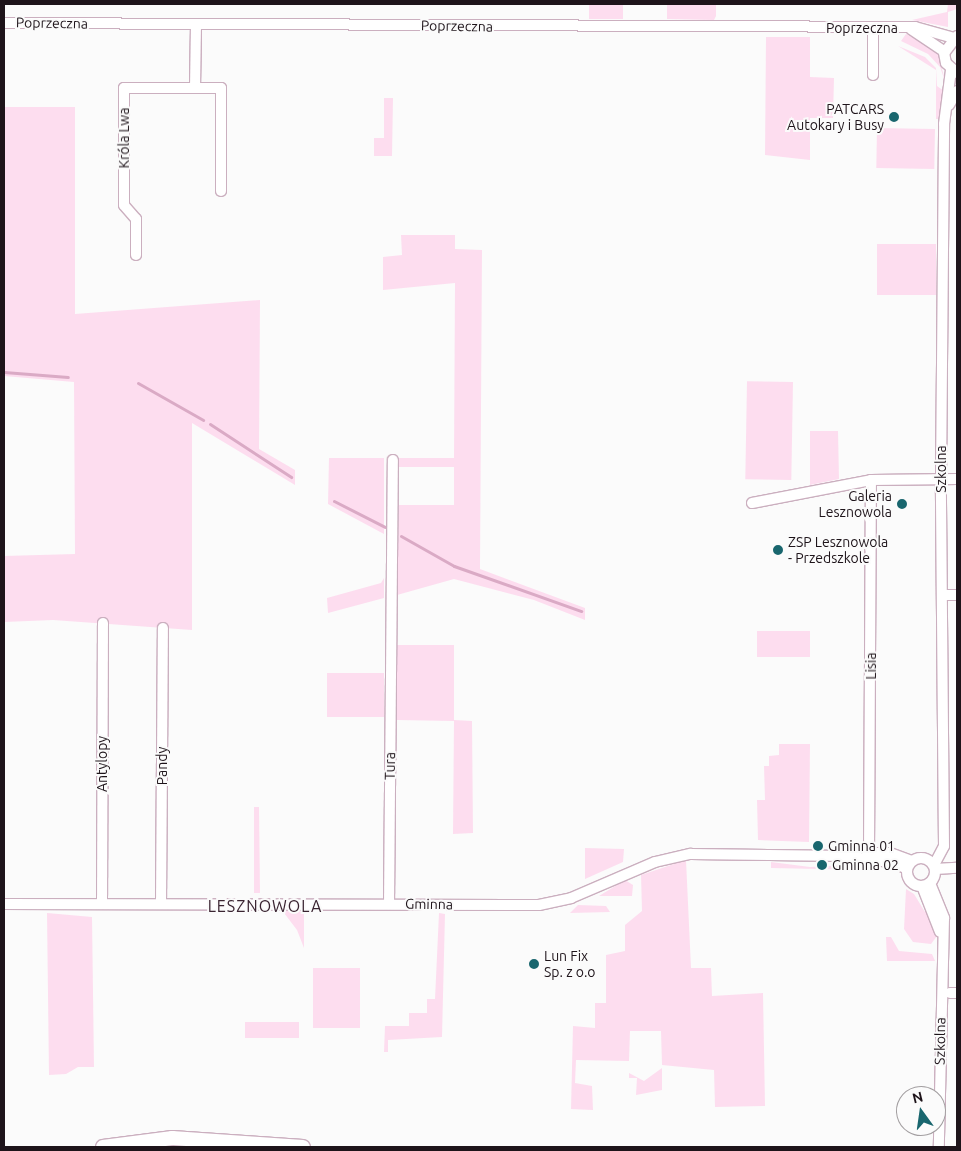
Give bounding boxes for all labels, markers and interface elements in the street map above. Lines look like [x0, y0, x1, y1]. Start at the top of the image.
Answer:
street label: Poprzeczna [16, 14, 88, 32]
street label: Poprzeczna [421, 17, 493, 35]
street label: Poprzeczna [826, 20, 898, 36]
place label: PATCARS Autokary i Busy [787, 101, 884, 134]
street label: Króla Lwa [116, 108, 132, 168]
marker: PATCARS Autokary i Busy [888, 111, 900, 123]
street label: Szkolna [933, 445, 949, 493]
place label: Galeria Lesznowola [819, 488, 892, 520]
marker: Galeria Lesznowola [896, 498, 908, 510]
place label: ZSP Lesznowola - Przedszkole [788, 534, 888, 566]
marker: ZSP Lesznowola - Przedszkole [772, 544, 784, 556]
street label: Lisia [863, 652, 879, 680]
street label: Antylopy [94, 736, 110, 792]
street label: Pandy [154, 747, 170, 785]
street label: Tura [381, 752, 399, 780]
place label: Gminna 01 [828, 838, 895, 854]
marker: Gminna 01 [812, 840, 824, 852]
place label: Gminna 02 [832, 857, 899, 873]
marker: Gminna 02 [816, 859, 828, 871]
street label: Gminna [405, 895, 453, 913]
district label: LESZNOWOLA [206, 896, 324, 916]
place label: Lun Fix Sp. z o.o [544, 948, 596, 980]
marker: Lun Fix Sp. z o.o [528, 958, 540, 970]
street label: Szkolna [931, 1017, 949, 1065]
north arrow [896, 1086, 946, 1136]
text: N [911, 1088, 925, 1106]

